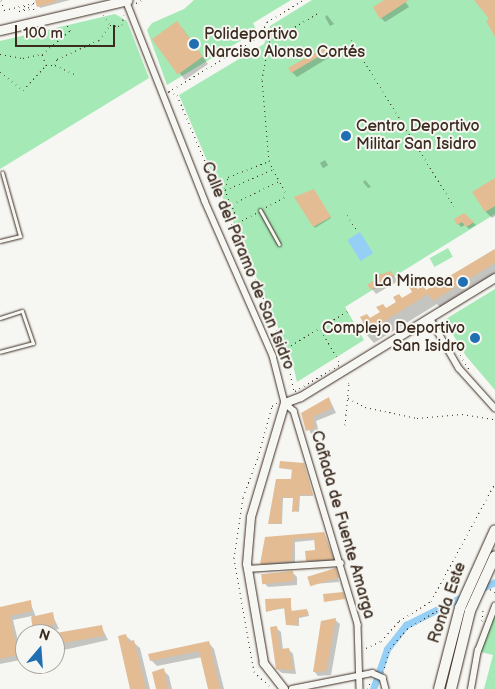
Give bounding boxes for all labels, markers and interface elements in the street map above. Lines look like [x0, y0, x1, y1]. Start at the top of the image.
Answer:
scale bar [18, 15, 118, 47]
text: 100 m [23, 24, 63, 43]
place label: Polideportivo Narciso Alonso Cortés [204, 25, 365, 63]
marker: Polideportivo Narciso Alonso Cortés [188, 38, 200, 50]
place label: Centro Deportivo Militar San Isidro [356, 117, 480, 155]
marker: Centro Deportivo Militar San Isidro [340, 130, 352, 142]
street label: Calle del Páramo de San Isidro [196, 159, 298, 373]
place label: La Mimosa [374, 272, 453, 292]
marker: La Mimosa [457, 276, 469, 288]
place label: Complejo Deportivo San Isidro [322, 319, 465, 357]
marker: Complejo Deportivo San Isidro [469, 332, 481, 344]
street label: Cañada de Fuente Amarga [306, 429, 378, 621]
street label: Ronda Este [425, 560, 471, 646]
north arrow [15, 624, 65, 674]
text: N [37, 625, 52, 645]

